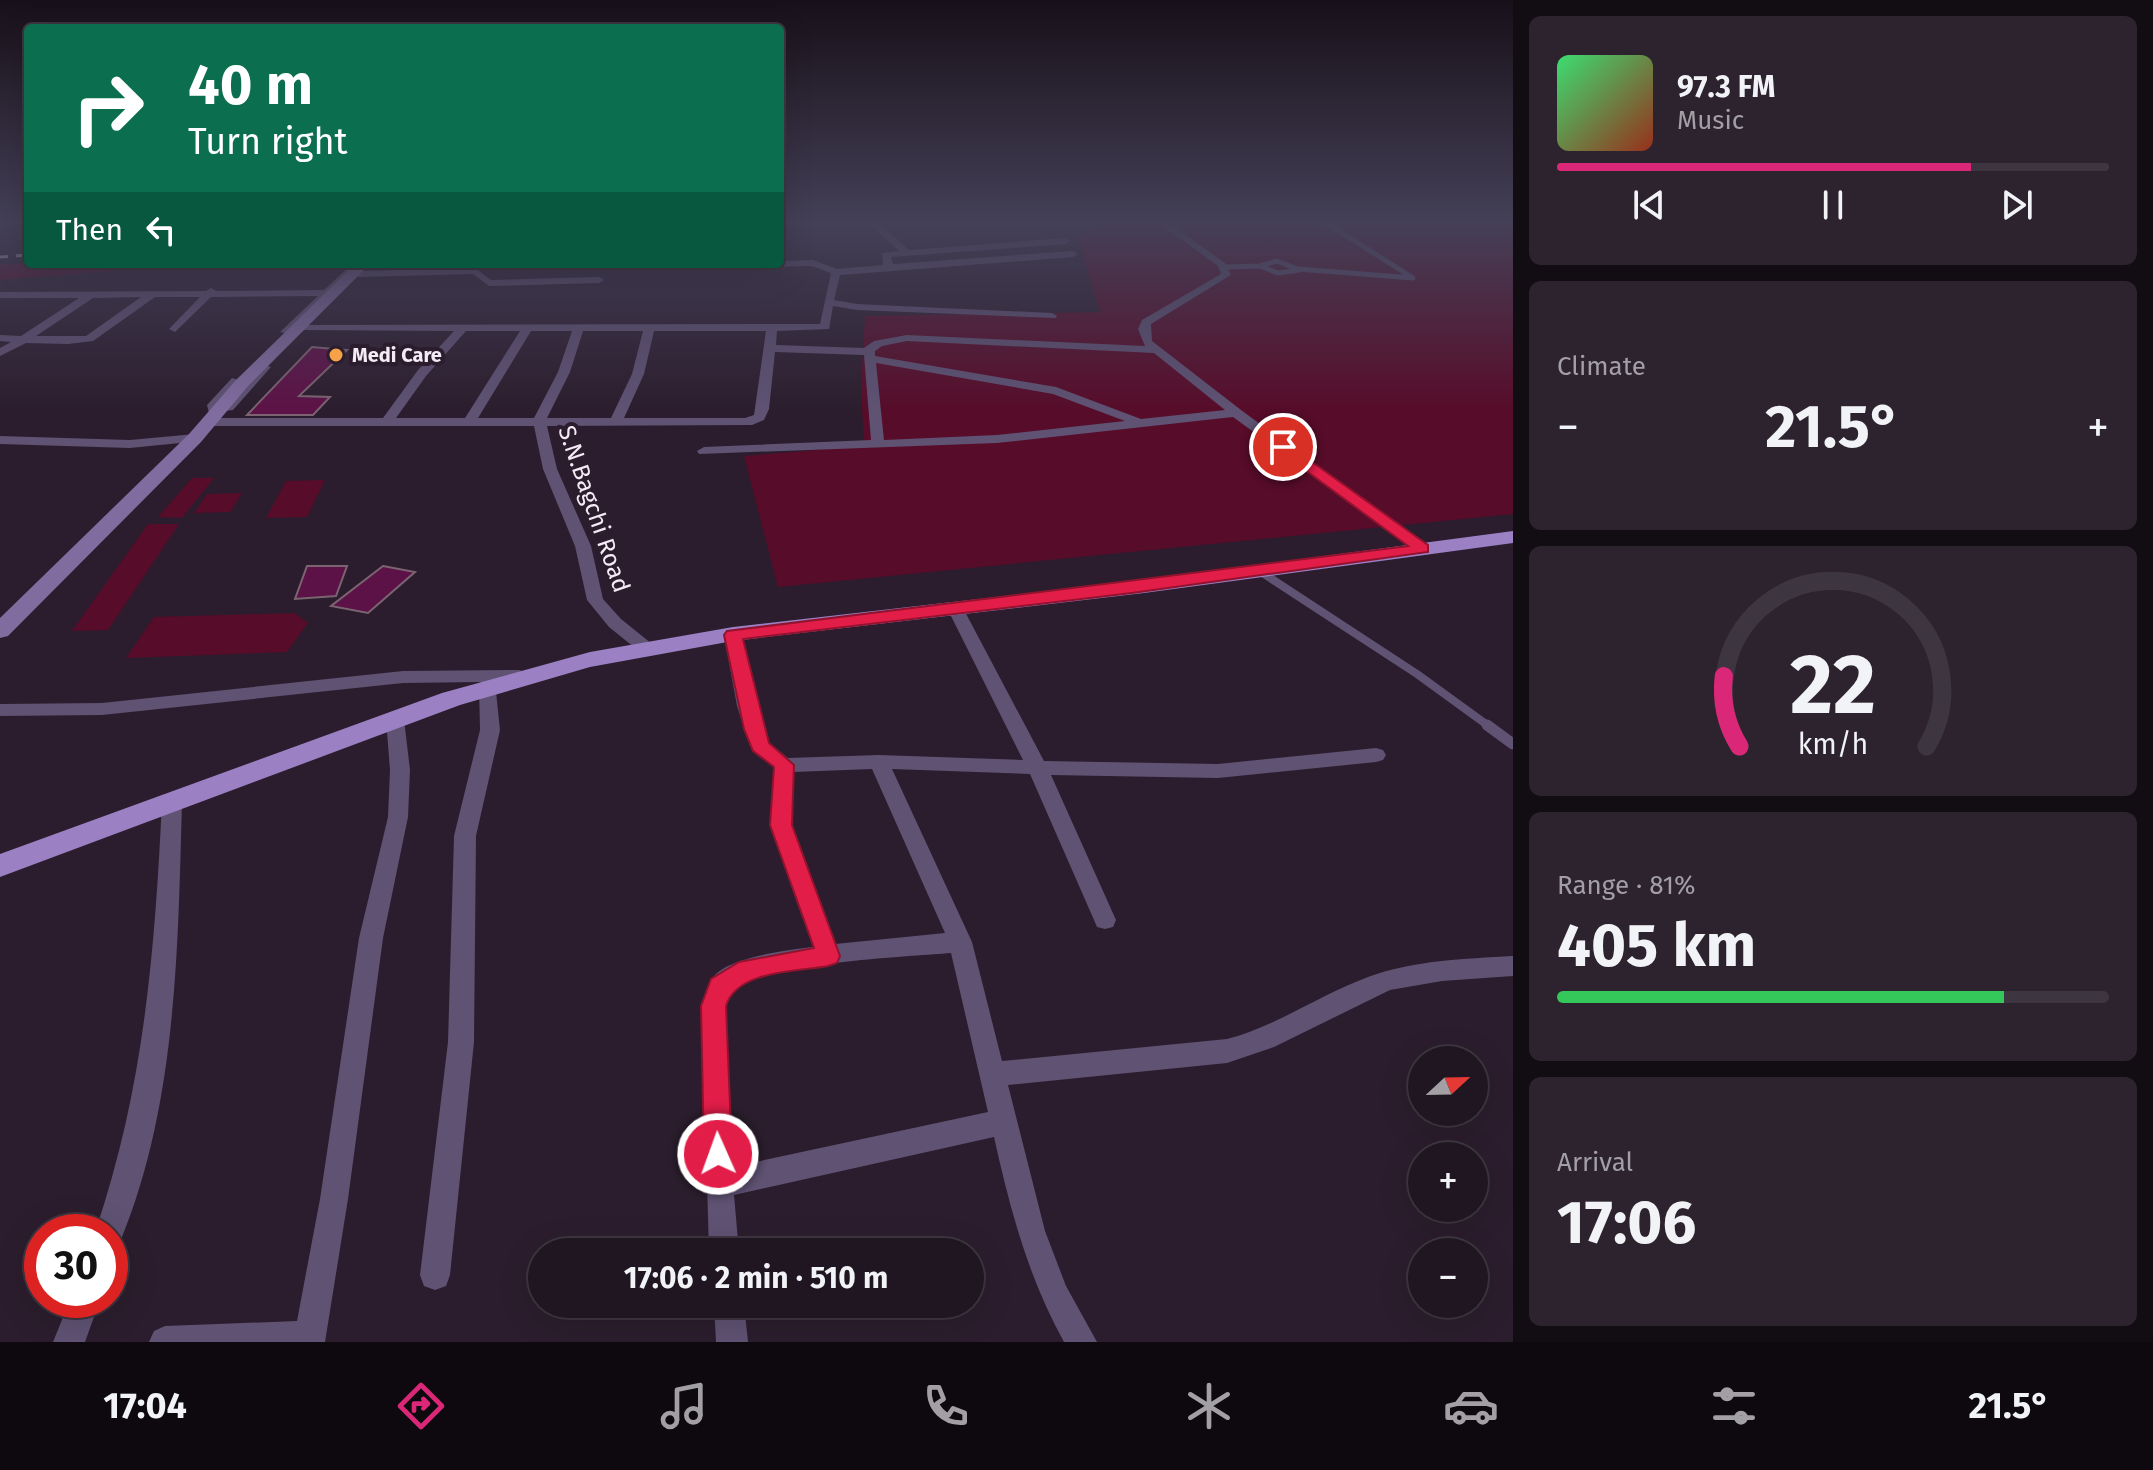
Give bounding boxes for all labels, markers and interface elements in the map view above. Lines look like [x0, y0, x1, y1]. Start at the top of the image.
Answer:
text: 40 m [188, 52, 313, 119]
icon: right [56, 56, 160, 160]
text: 97.3 FM [1677, 69, 1775, 105]
text: Music [1677, 105, 1744, 136]
text: Turn right [188, 120, 348, 164]
icon: previous [1627, 183, 1671, 227]
icon: pause [1811, 183, 1855, 227]
icon: next [1995, 183, 2039, 227]
icon: left [139, 208, 183, 252]
text: Then [56, 212, 123, 248]
place label: Medi Care [352, 343, 442, 367]
marker: Medi Care [327, 346, 345, 364]
text: Climate [1557, 351, 1646, 382]
text: 21.5° [1765, 391, 1901, 463]
text: − [1557, 401, 1579, 454]
text: + [2087, 401, 2109, 454]
pin [1249, 413, 1317, 481]
street label: S.N.Bagchi Road [552, 422, 636, 596]
icon: arrive [1261, 425, 1305, 469]
text: 22 [1790, 635, 1876, 735]
text: km/h [1798, 727, 1868, 762]
text: Range · 81% [1557, 870, 1695, 901]
text: 405 km [1557, 910, 1756, 982]
north arrow [1408, 1046, 1488, 1126]
map controls [1408, 1046, 1488, 1318]
position arrow [676, 1112, 760, 1196]
button: + [1408, 1142, 1488, 1222]
text: Arrival [1557, 1147, 1633, 1178]
text: 17:06 [1557, 1187, 1696, 1259]
speed limit sign: 30 [24, 1214, 128, 1318]
button: − [1408, 1238, 1488, 1318]
text: 17:06 · 2 min · 510 m [624, 1260, 888, 1296]
icon: directions [393, 1378, 449, 1434]
icon: music [656, 1378, 712, 1434]
icon: phone [918, 1378, 974, 1434]
icon: climate [1181, 1378, 1237, 1434]
icon: car [1443, 1378, 1499, 1434]
icon: filters [1706, 1378, 1762, 1434]
text: 17:04 [103, 1384, 187, 1428]
text: 21.5° [1968, 1384, 2050, 1428]

